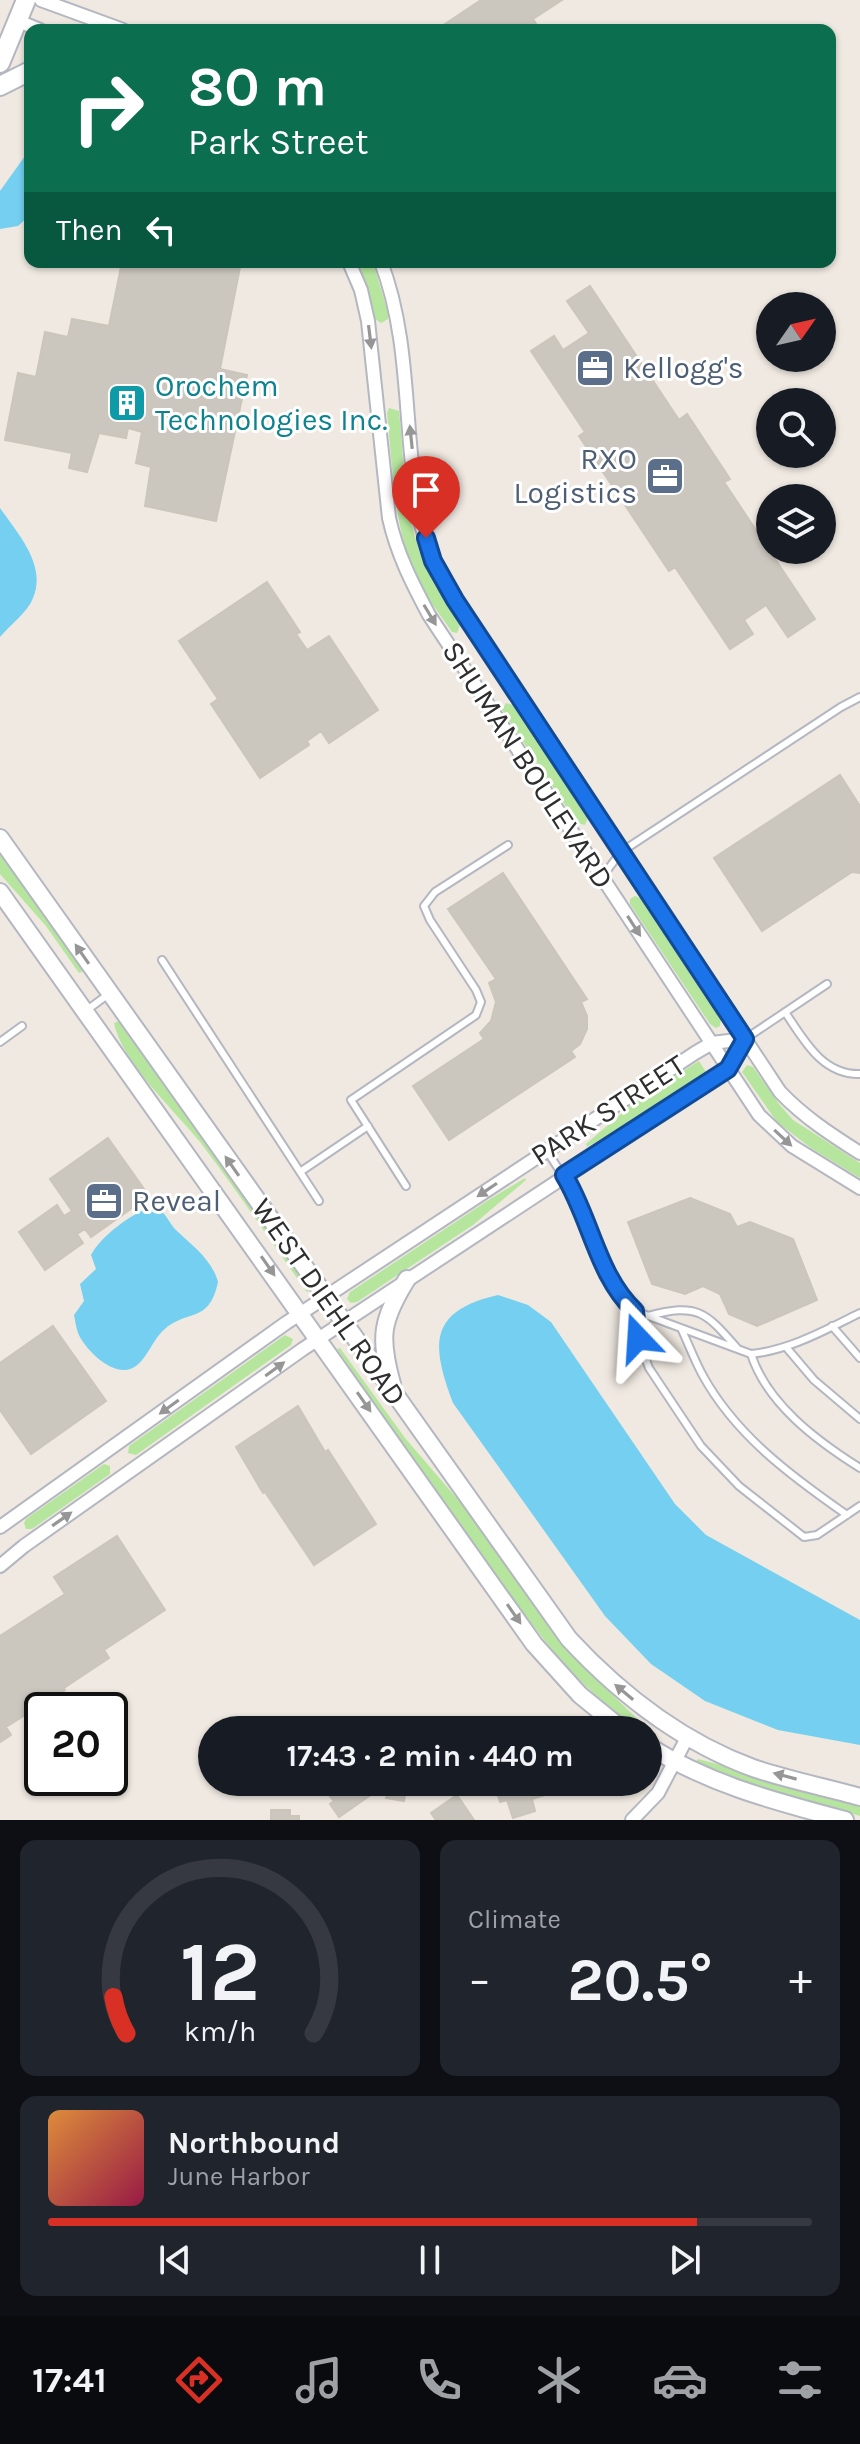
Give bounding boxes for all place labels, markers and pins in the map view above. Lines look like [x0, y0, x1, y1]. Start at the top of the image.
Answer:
office icon: Kellogg's [574, 347, 616, 389]
place label: Kellogg's [623, 350, 744, 386]
place label: Orochem Technologies Inc. [155, 368, 388, 438]
building icon: Orochem Technologies Inc. [106, 382, 148, 424]
place label: RXO Logistics [513, 441, 637, 511]
office icon: RXO Logistics [644, 455, 686, 497]
pin [392, 456, 460, 538]
office icon: Reveal [83, 1180, 125, 1222]
place label: Reveal [132, 1183, 221, 1219]

